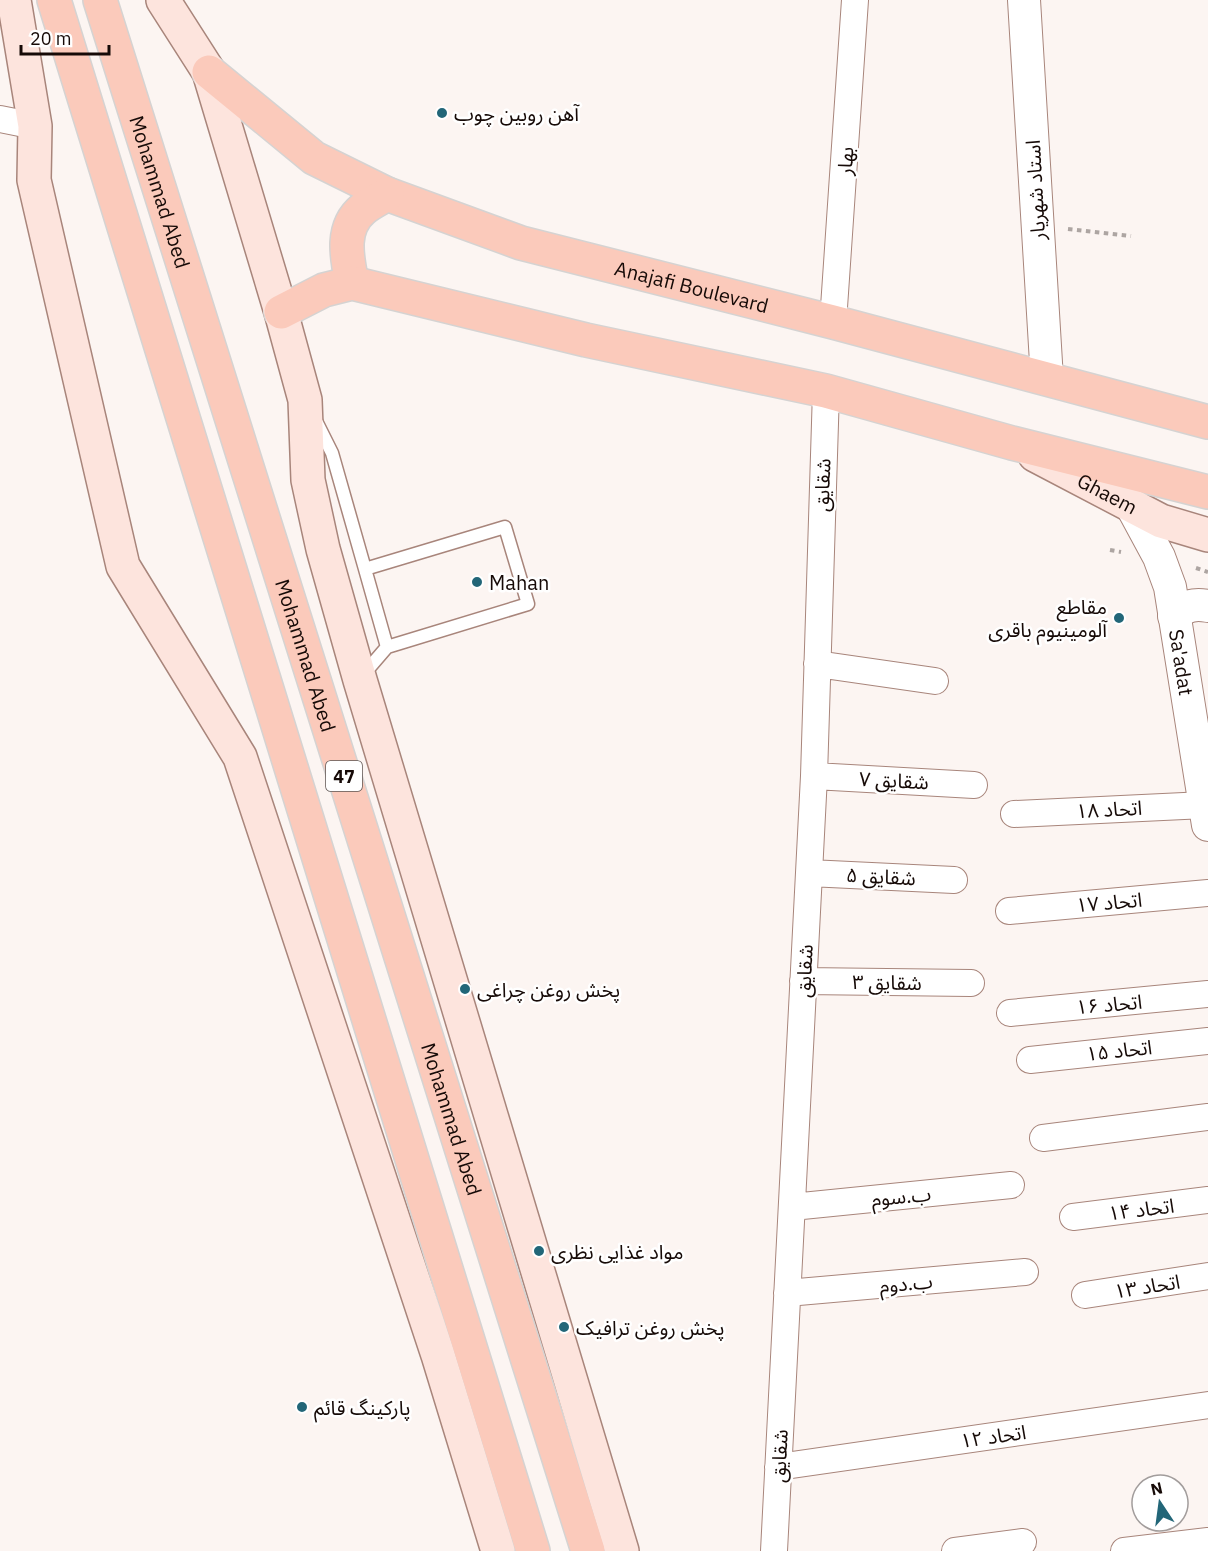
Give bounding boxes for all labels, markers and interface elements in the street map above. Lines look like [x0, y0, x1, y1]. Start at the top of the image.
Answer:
scale bar [21, 18, 110, 56]
text: 20 m [30, 27, 72, 50]
place label: آهن روبین چوب [454, 100, 580, 127]
marker: آهن روبین چوب [435, 106, 449, 120]
street label: Mohammad Abed [124, 112, 197, 271]
street label: استاد شهریار [1019, 139, 1051, 242]
street label: بهار [830, 146, 859, 177]
street label: Anajafi Boulevard [612, 254, 772, 319]
street label: شقایق [808, 458, 836, 512]
street label: Ghaem [1073, 466, 1142, 520]
place label: Mahan [489, 569, 549, 596]
marker: Mahan [470, 575, 484, 589]
street label: Mohammad Abed [270, 576, 343, 735]
place label: مقاطع آلومینیوم باقری [988, 593, 1108, 645]
marker: مقاطع آلومینیوم باقری [1112, 611, 1126, 625]
street label: Sa'adat [1163, 627, 1201, 697]
road number: 47 [326, 761, 362, 791]
street label: شقایق ۷ [858, 765, 930, 795]
street label: اتحاد ۱۸ [1075, 794, 1143, 824]
street label: شقایق ۵ [845, 861, 917, 891]
street label: اتحاد ۱۷ [1075, 886, 1143, 918]
street label: شقایق [789, 944, 819, 998]
street label: شقایق ۳ [852, 968, 922, 996]
place label: پخش روغن چراغی [477, 976, 620, 1003]
marker: پخش روغن چراغی [458, 982, 472, 996]
street label: اتحاد ۱۶ [1075, 988, 1143, 1020]
street label: اتحاد ۱۵ [1085, 1033, 1153, 1067]
street label: Mohammad Abed [415, 1039, 489, 1199]
street label: ب.سوم [870, 1179, 933, 1215]
street label: اتحاد ۱۴ [1106, 1192, 1176, 1226]
place label: مواد غذایی نظری [551, 1238, 684, 1265]
marker: مواد غذایی نظری [532, 1244, 546, 1258]
street label: ب.دوم [878, 1267, 934, 1301]
street label: اتحاد ۱۳ [1112, 1267, 1182, 1305]
place label: پخش روغن ترافیک [576, 1314, 725, 1341]
marker: پخش روغن ترافیک [557, 1320, 571, 1334]
place label: پارکینگ قائم [314, 1394, 411, 1423]
marker: پارکینگ قائم [295, 1400, 309, 1414]
street label: اتحاد ۱۲ [958, 1418, 1028, 1454]
street label: شقایق [764, 1429, 794, 1483]
north arrow [1130, 1473, 1190, 1533]
text: N [1149, 1477, 1165, 1499]

